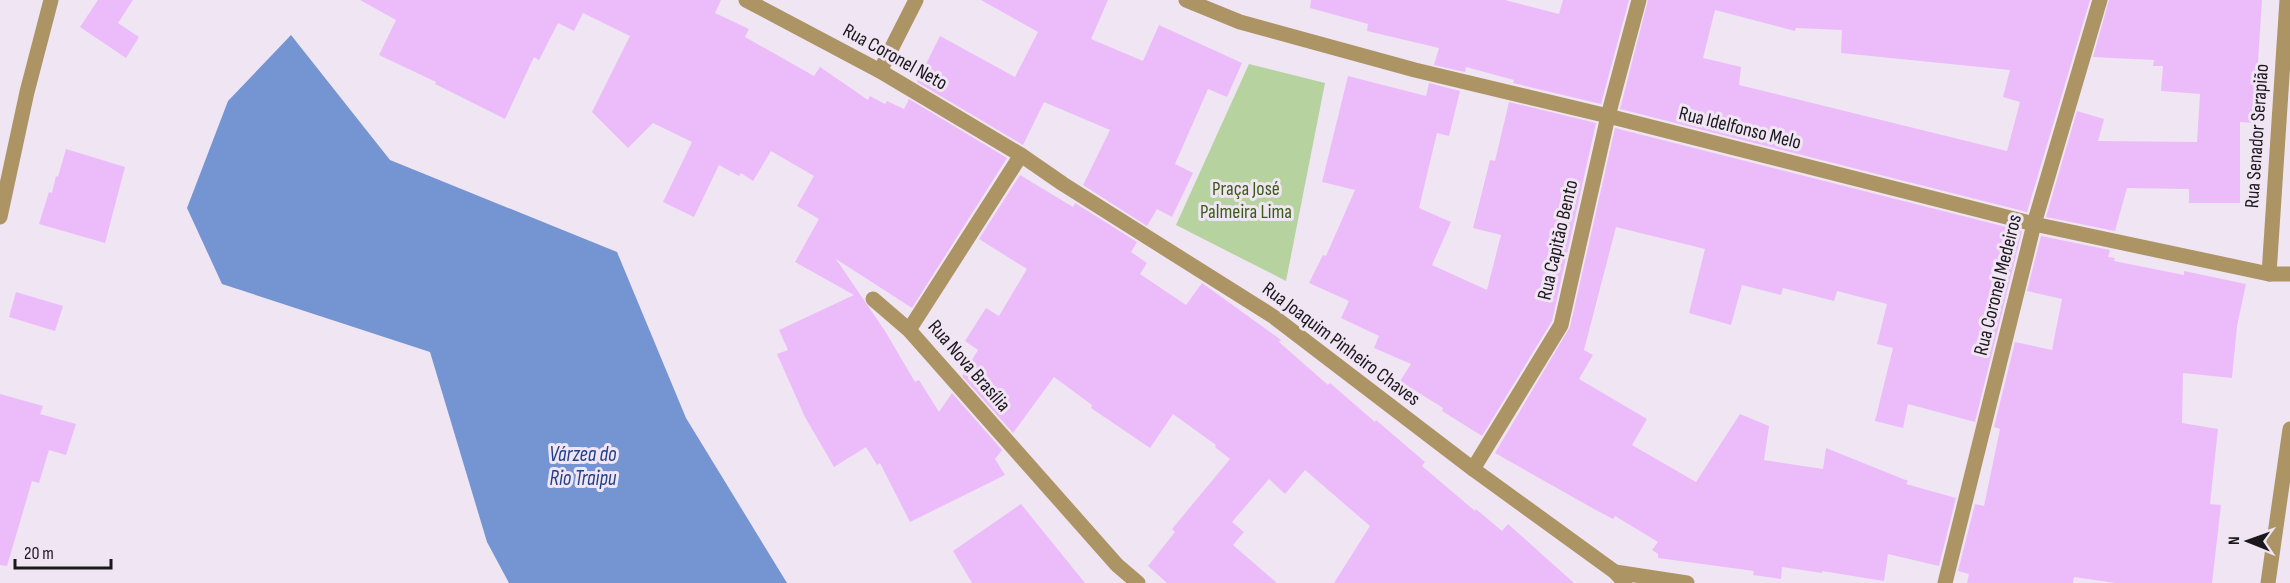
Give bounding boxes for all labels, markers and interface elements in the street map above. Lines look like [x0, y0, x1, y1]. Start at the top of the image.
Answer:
street label: Rua Coronel Neto [838, 18, 952, 96]
street label: Rua Senador Serapião [2240, 63, 2274, 209]
street label: Rua Idelfonso Melo [1676, 101, 1804, 155]
park label: Praça José Palmeira Lima [1200, 177, 1292, 224]
street label: Rua Capitão Bento [1533, 178, 1583, 302]
street label: Rua Coronel Medeiros [1969, 212, 2027, 358]
street label: Rua Joaquim Pinheiro Chaves [1257, 277, 1425, 411]
street label: Rua Nova Brasília [923, 315, 1015, 417]
water label: Várzea do Rio Traipu [549, 442, 617, 491]
north arrow [2218, 511, 2278, 571]
scale bar [15, 532, 111, 570]
text: N [2225, 536, 2244, 545]
text: 20 m [24, 543, 54, 564]

